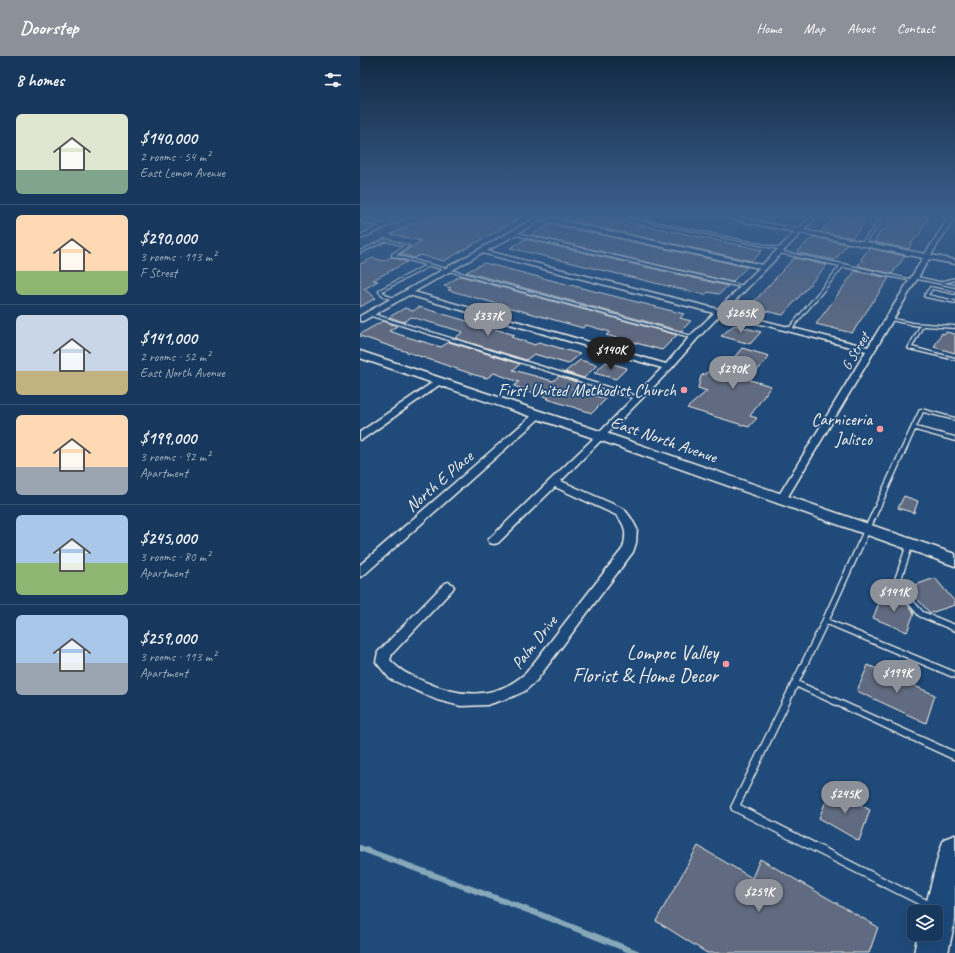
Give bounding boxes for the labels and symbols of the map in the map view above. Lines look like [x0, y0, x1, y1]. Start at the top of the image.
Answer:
pin: $265K [713, 300, 769, 334]
pin: $337K [460, 303, 516, 337]
street label: G Street [838, 328, 874, 373]
pin: $140K [583, 337, 639, 371]
pin: $290K [705, 356, 761, 390]
place label: First United Methodist Church [498, 380, 676, 401]
marker: First United Methodist Church [679, 385, 689, 395]
place label: Carniceria Jalisco [812, 409, 873, 450]
street label: East North Avenue [608, 411, 721, 468]
marker: Carniceria Jalisco [875, 424, 885, 434]
street label: North E Place [401, 445, 479, 516]
pin: $141K [866, 579, 922, 613]
street label: Palm Drive [507, 610, 563, 673]
place label: Lompoc Valley Florist & Home Decor [573, 640, 720, 688]
marker: Lompoc Valley Florist & Home Decor [721, 659, 731, 669]
pin: $199K [869, 660, 925, 694]
pin: $245K [817, 781, 873, 815]
pin: $259K [731, 879, 787, 913]

